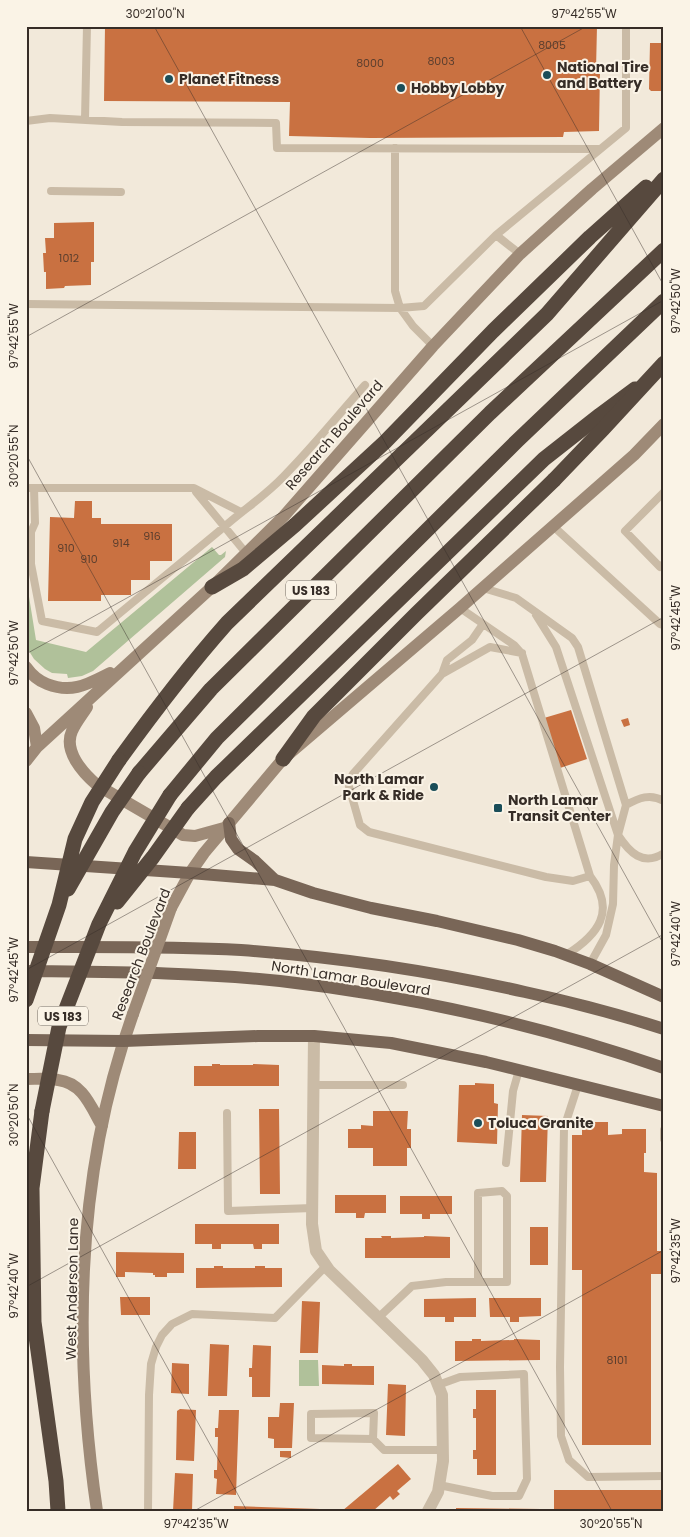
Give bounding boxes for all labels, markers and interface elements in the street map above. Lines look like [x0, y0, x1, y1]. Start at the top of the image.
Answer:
text: 30°21'00"N [125, 5, 185, 22]
text: 97°42'55"W [551, 5, 617, 22]
house number: 8005 [538, 37, 566, 53]
house number: 8003 [427, 53, 455, 69]
house number: 8000 [356, 55, 384, 71]
place label: National Tire and Battery [557, 57, 649, 93]
place label: Planet Fitness [179, 69, 279, 89]
marker: National Tire and Battery [541, 69, 553, 81]
marker: Planet Fitness [163, 73, 175, 85]
place label: Hobby Lobby [411, 78, 505, 98]
marker: Hobby Lobby [395, 82, 407, 94]
house number: 1012 [59, 250, 79, 266]
text: 97°42'50"W [667, 268, 684, 334]
text: 97°42'55"W [5, 303, 22, 369]
street label: Research Boulevard [281, 376, 387, 494]
text: 30°20'55"N [5, 425, 22, 487]
house number: 916 [143, 528, 161, 544]
house number: 914 [112, 535, 130, 551]
house number: 910 [57, 540, 75, 556]
house number: 910 [80, 551, 98, 567]
road number: US 183 [286, 580, 336, 600]
text: 97°42'45"W [667, 585, 684, 651]
text: 97°42'50"W [5, 620, 22, 686]
place label: North Lamar Park & Ride [334, 769, 424, 805]
marker: North Lamar Park & Ride [428, 781, 440, 793]
place label: North Lamar Transit Center [508, 790, 611, 826]
marker: North Lamar Transit Center [492, 802, 504, 814]
street label: Research Boulevard [107, 885, 175, 1023]
text: 97°42'40"W [667, 901, 684, 967]
text: 97°42'45"W [5, 937, 22, 1003]
street label: North Lamar Boulevard [270, 956, 432, 1000]
road number: US 183 [38, 1006, 88, 1026]
text: 30°20'50"N [5, 1084, 22, 1146]
place label: Toluca Granite [488, 1113, 594, 1133]
marker: Toluca Granite [472, 1117, 484, 1129]
street label: West Anderson Lane [61, 1217, 83, 1360]
text: 97°42'35"W [667, 1218, 684, 1284]
text: 97°42'40"W [5, 1253, 22, 1319]
house number: 8101 [607, 1352, 627, 1368]
text: 97°42'35"W [163, 1515, 229, 1532]
text: 30°20'55"N [580, 1515, 642, 1532]

